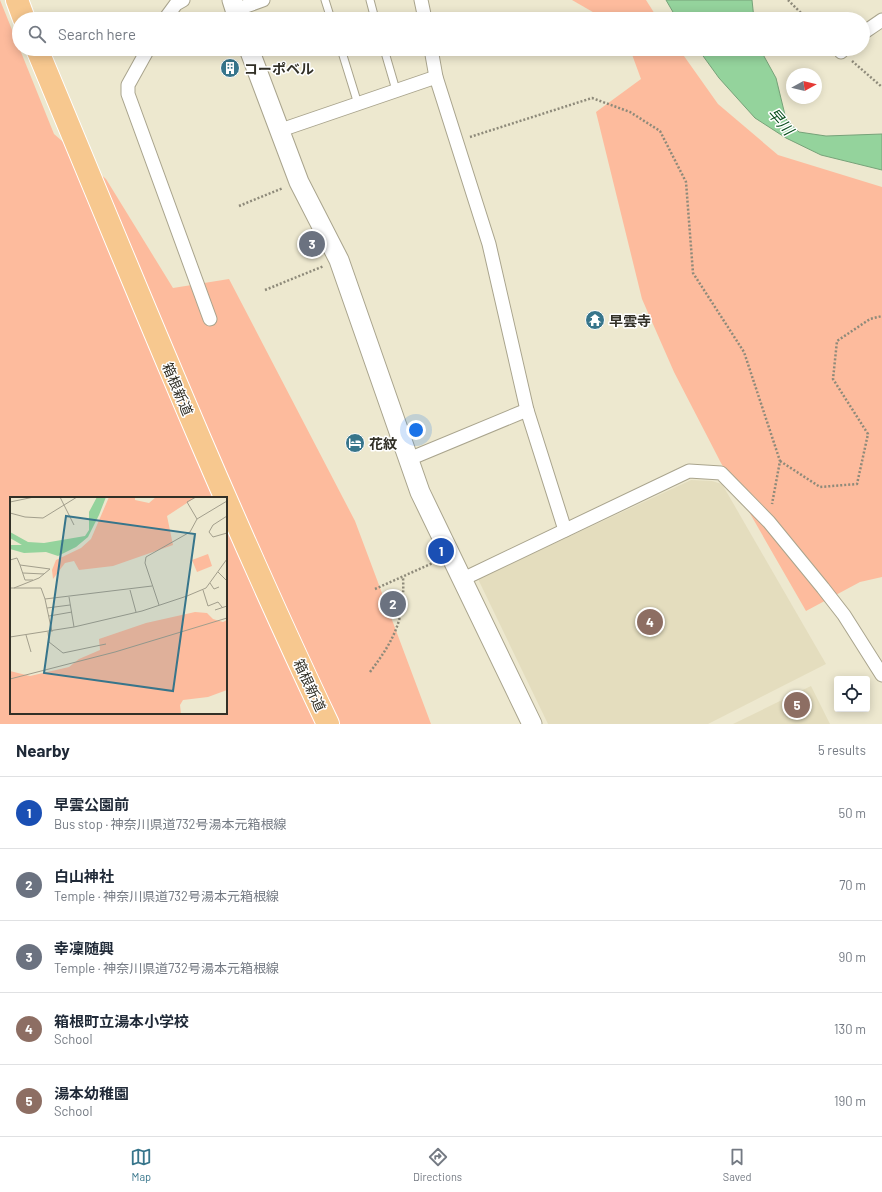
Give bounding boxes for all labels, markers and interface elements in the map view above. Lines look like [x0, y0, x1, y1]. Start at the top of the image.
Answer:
search box [12, 12, 870, 56]
icon: search [26, 23, 48, 45]
text: Search here [58, 25, 136, 43]
building icon: コーポベル [219, 57, 241, 79]
place label: コーポベル [244, 60, 314, 77]
north arrow [786, 68, 822, 104]
water label: 早川 [764, 104, 799, 140]
pin: 3 [299, 229, 325, 259]
temple icon: 早雲寺 [584, 309, 606, 331]
place label: 早雲寺 [609, 312, 651, 329]
street label: 箱根新道 [159, 360, 197, 418]
your location [406, 420, 426, 440]
hotel icon: 花紋 [344, 432, 366, 454]
place label: 花紋 [369, 435, 397, 452]
inset map [10, 497, 227, 714]
pin: 1 [428, 536, 454, 566]
pin: 2 [380, 589, 406, 619]
pin: 4 [637, 607, 663, 637]
street label: 箱根新道 [290, 656, 330, 714]
map controls [834, 676, 870, 712]
button: locate [834, 676, 870, 712]
pin: 5 [784, 690, 810, 720]
text: Nearby [16, 740, 70, 760]
text: 5 results [818, 742, 866, 758]
text: 早雲公園前 [54, 795, 129, 813]
text: 1 [27, 805, 31, 821]
text: 50 m [839, 805, 866, 821]
text: Bus stop · 神奈川県道732号湯本元箱根線 [54, 816, 287, 832]
text: 白山神社 [54, 867, 114, 885]
text: 2 [25, 877, 33, 893]
text: 70 m [839, 877, 866, 893]
text: Temple · 神奈川県道732号湯本元箱根線 [54, 888, 279, 904]
text: 幸凜随興 [54, 939, 114, 957]
text: 3 [25, 949, 33, 965]
text: 90 m [839, 949, 866, 965]
text: Temple · 神奈川県道732号湯本元箱根線 [54, 960, 279, 976]
text: 箱根町立湯本小学校 [54, 1012, 189, 1030]
text: 4 [25, 1021, 33, 1037]
text: 130 m [834, 1021, 866, 1037]
text: School [54, 1031, 92, 1047]
text: 湯本幼稚園 [54, 1084, 129, 1102]
text: 5 [25, 1093, 33, 1109]
text: 190 m [834, 1093, 866, 1109]
text: School [54, 1103, 92, 1119]
tab: Map [130, 1146, 152, 1183]
tab: Directions [413, 1146, 462, 1183]
tab: Saved [723, 1146, 752, 1183]

